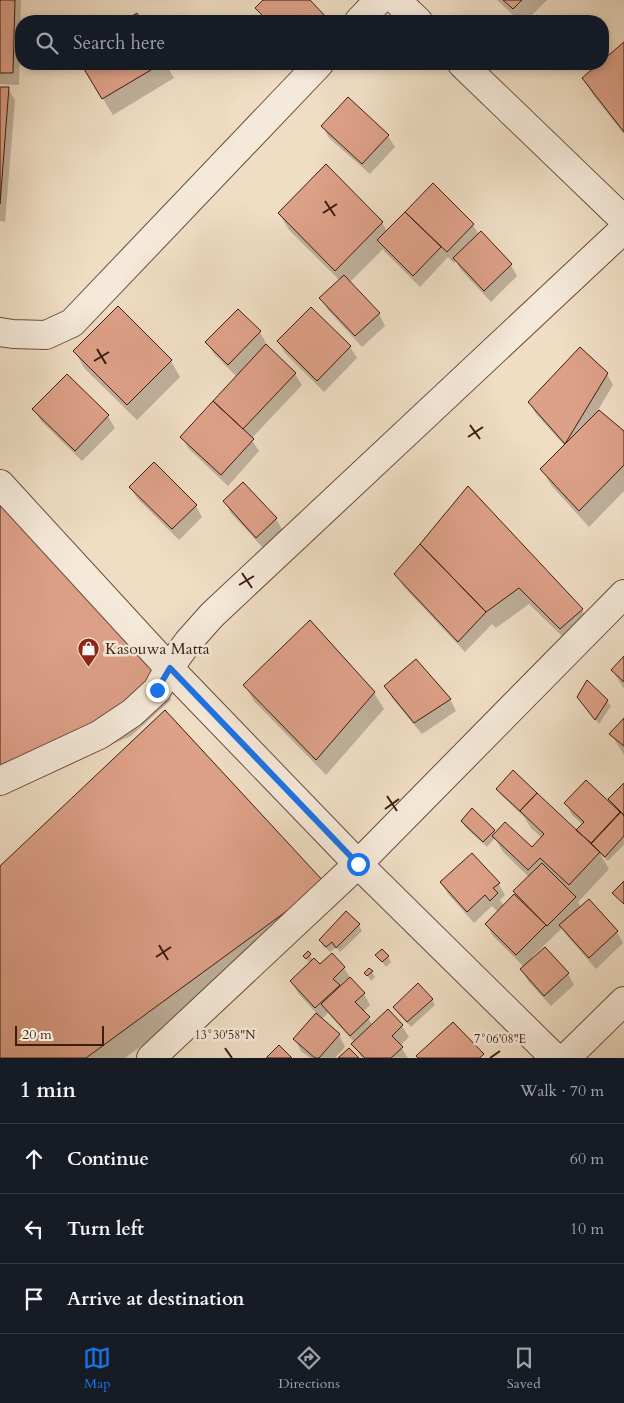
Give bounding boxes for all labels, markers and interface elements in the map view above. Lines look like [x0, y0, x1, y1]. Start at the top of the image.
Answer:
search box [15, 15, 609, 70]
icon: search [33, 29, 61, 57]
text: Search here [73, 30, 165, 56]
shop icon: Kasouwa Matta [77, 637, 101, 668]
place label: Kasouwa Matta [105, 638, 210, 660]
route end [146, 679, 169, 702]
route start [347, 853, 370, 876]
scale bar [15, 1023, 104, 1046]
text: 20 m [22, 1025, 52, 1044]
text: 13°30'58"N [195, 1027, 256, 1043]
text: 7°06'08"E [474, 1031, 526, 1047]
text: 1 min [20, 1076, 76, 1105]
text: Walk · 70 m [520, 1080, 604, 1102]
icon: ahead [20, 1145, 48, 1173]
text: Continue [67, 1146, 149, 1172]
text: 60 m [570, 1148, 604, 1170]
icon: left [20, 1215, 48, 1243]
text: Turn left [67, 1216, 144, 1242]
text: 10 m [570, 1218, 604, 1240]
icon: arrive [20, 1285, 48, 1313]
text: Arrive at destination [67, 1286, 244, 1312]
tab: Map [83, 1344, 111, 1393]
tab: Directions [278, 1344, 340, 1393]
tab: Saved [507, 1344, 541, 1393]

